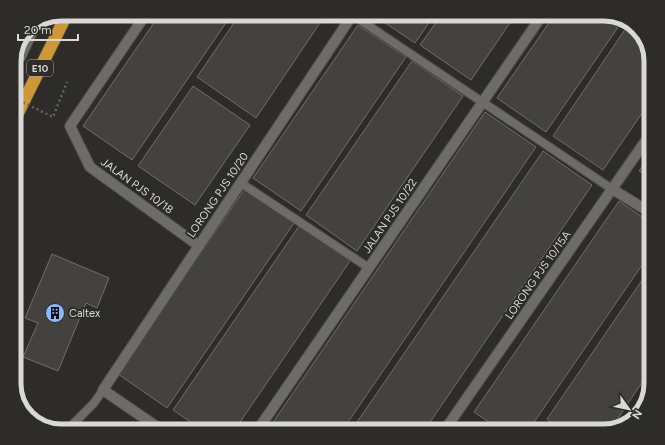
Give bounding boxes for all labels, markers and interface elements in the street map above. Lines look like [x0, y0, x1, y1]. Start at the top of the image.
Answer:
scale bar [18, 16, 78, 42]
text: 20 m [24, 23, 52, 37]
road number: E10 [27, 60, 53, 76]
street label: LORONG PJS 10/20 [185, 150, 251, 240]
street label: JALAN PJS 10/18 [98, 155, 176, 217]
street label: JALAN PJS 10/22 [360, 176, 420, 256]
street label: LORONG PJS 10/15A [503, 228, 574, 322]
building icon: Caltex [44, 302, 66, 324]
place label: Caltex [69, 307, 101, 320]
north arrow [609, 389, 649, 429]
text: N [629, 407, 645, 421]

